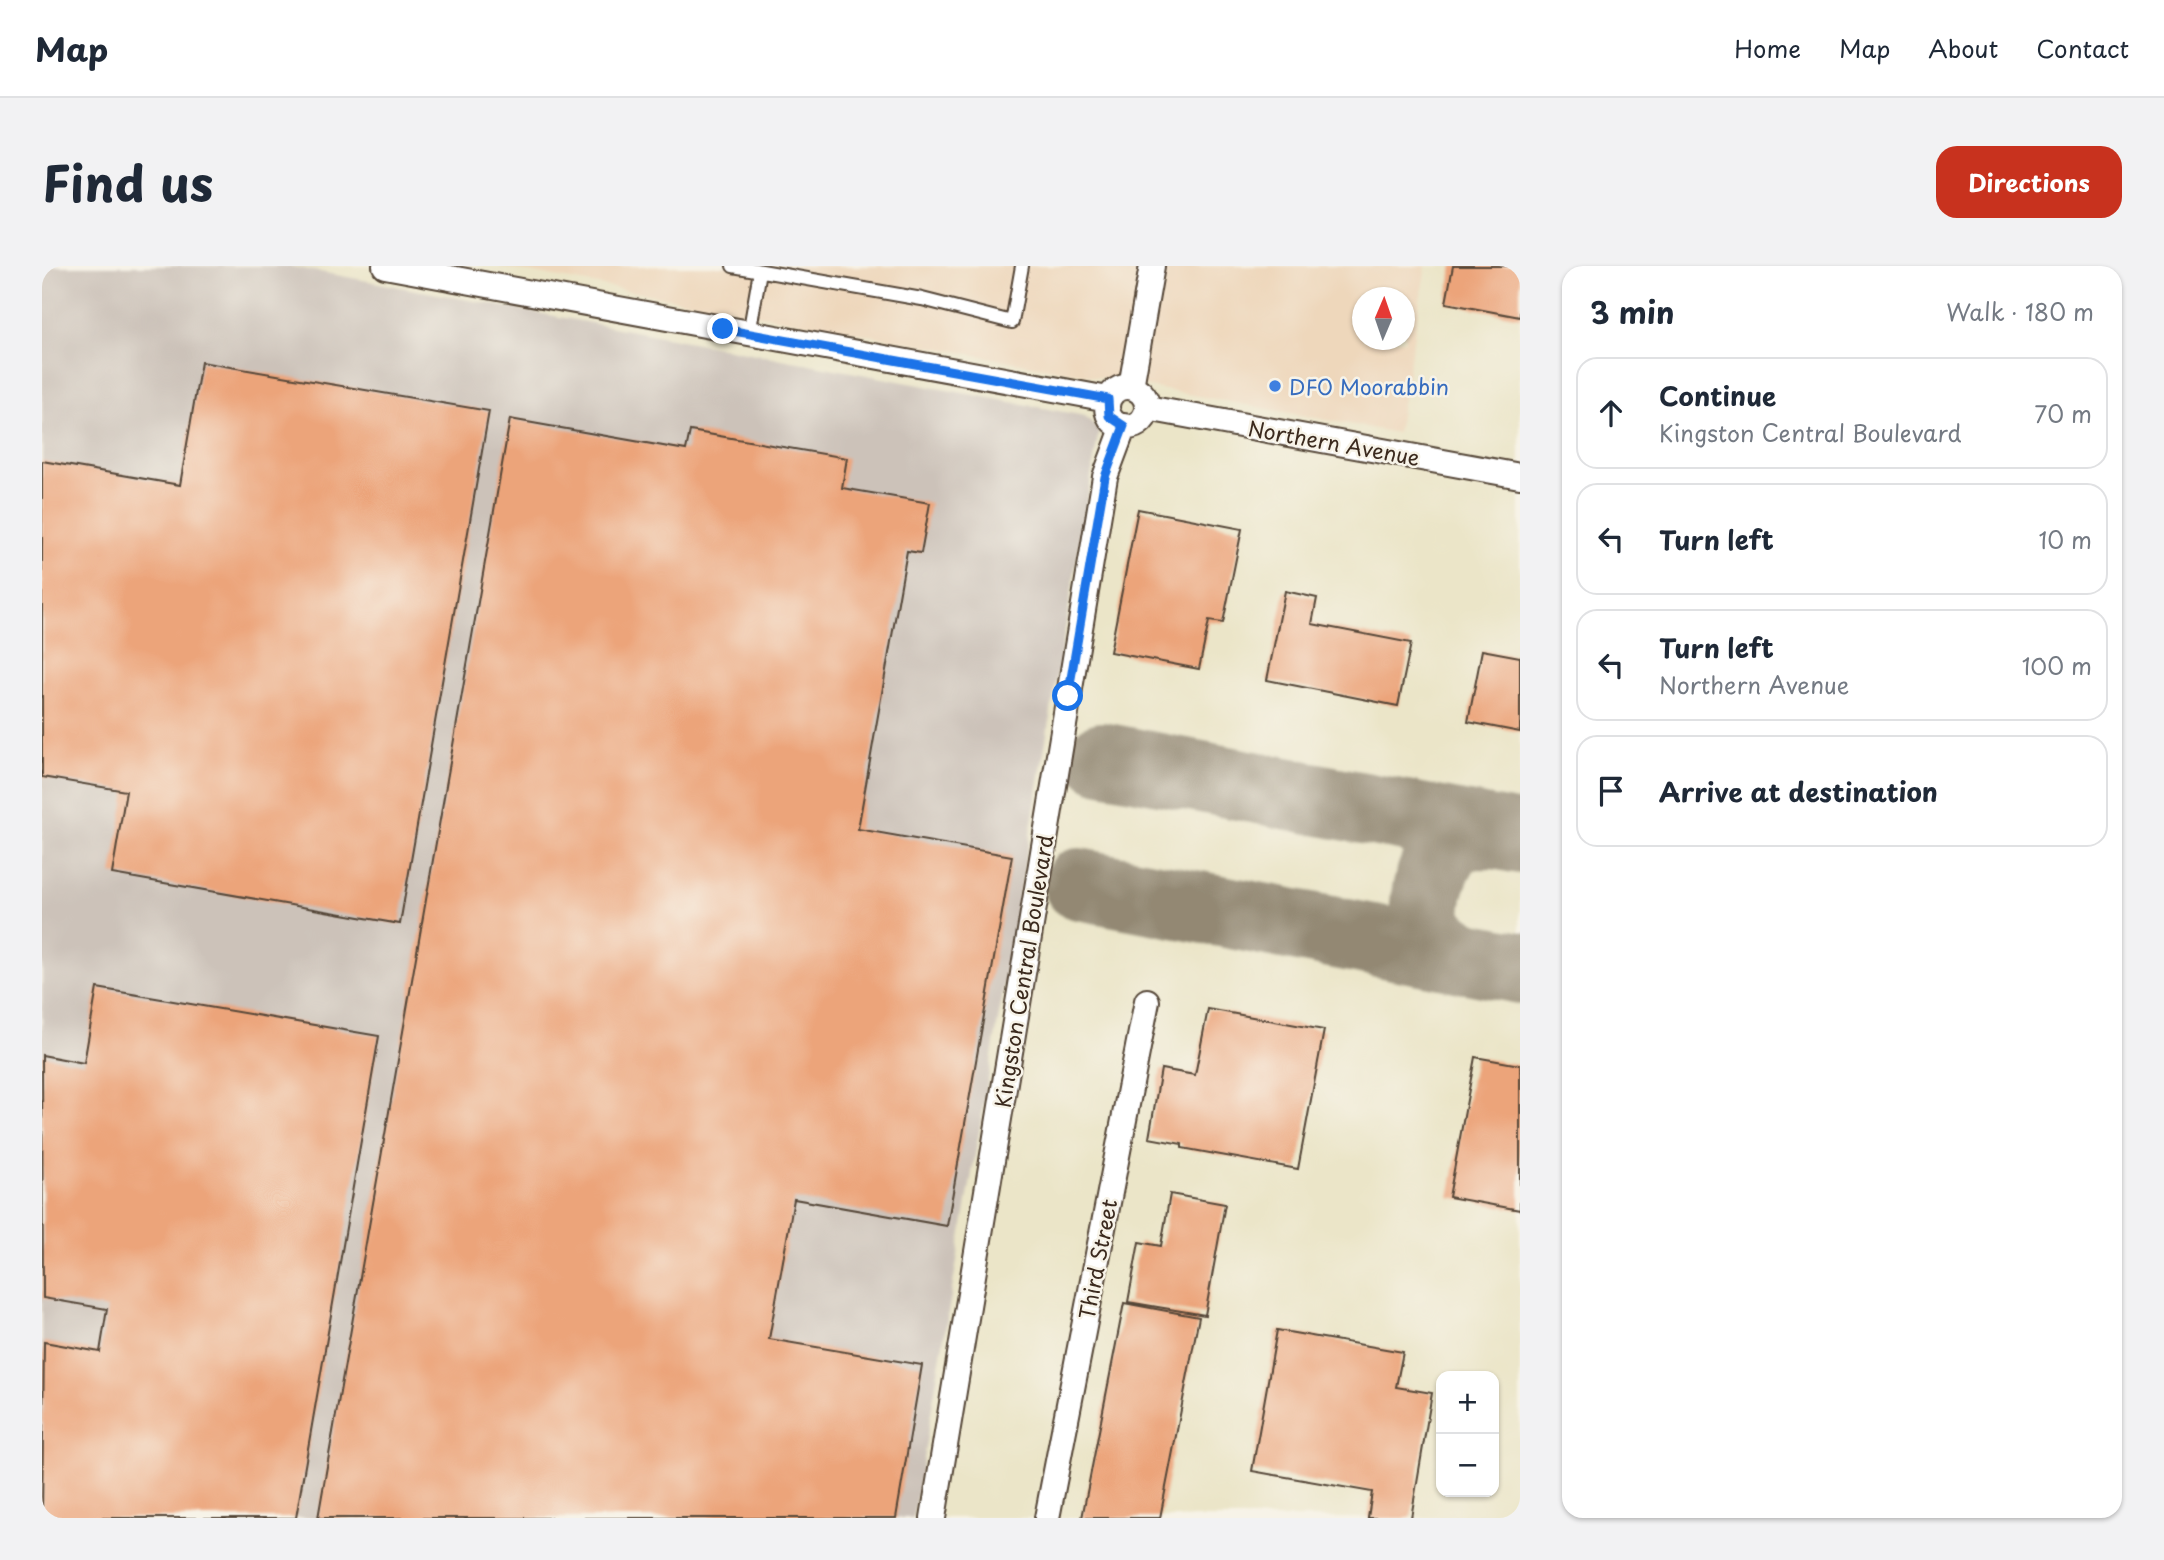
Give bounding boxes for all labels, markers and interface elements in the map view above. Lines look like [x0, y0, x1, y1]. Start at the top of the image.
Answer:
text: Map [35, 23, 108, 73]
text: Home [1734, 30, 1801, 66]
text: Map [1839, 30, 1890, 66]
text: About [1928, 30, 1998, 66]
text: Contact [2036, 30, 2129, 66]
text: Find us [42, 145, 213, 219]
button: Directions [1936, 146, 2122, 218]
north arrow [1352, 287, 1415, 350]
text: 3 min [1590, 289, 1675, 334]
text: Walk · 180 m [1946, 294, 2094, 329]
route end [707, 313, 738, 344]
place label: DFO Moorabbin [1289, 370, 1449, 402]
text: Continue [1659, 376, 1776, 415]
marker: DFO Moorabbin [1267, 378, 1283, 394]
icon: ahead [1592, 394, 1630, 432]
text: 70 m [2034, 396, 2092, 431]
street label: Northern Avenue [1246, 411, 1422, 473]
text: Kingston Central Boulevard [1659, 415, 1962, 450]
icon: left [1592, 520, 1630, 558]
text: Turn left [1659, 520, 1774, 559]
text: 10 m [2038, 522, 2092, 557]
text: Turn left [1659, 628, 1774, 667]
icon: left [1592, 646, 1630, 684]
text: 100 m [2022, 648, 2092, 683]
text: Northern Avenue [1659, 667, 1849, 702]
route start [1052, 680, 1083, 711]
icon: arrive [1592, 772, 1630, 810]
text: Arrive at destination [1659, 772, 1938, 811]
street label: Kingston Central Boulevard [986, 832, 1060, 1110]
street label: Third Street [1070, 1196, 1124, 1322]
map controls [1436, 1371, 1499, 1497]
button: + [1436, 1371, 1499, 1434]
button: − [1436, 1434, 1499, 1497]

